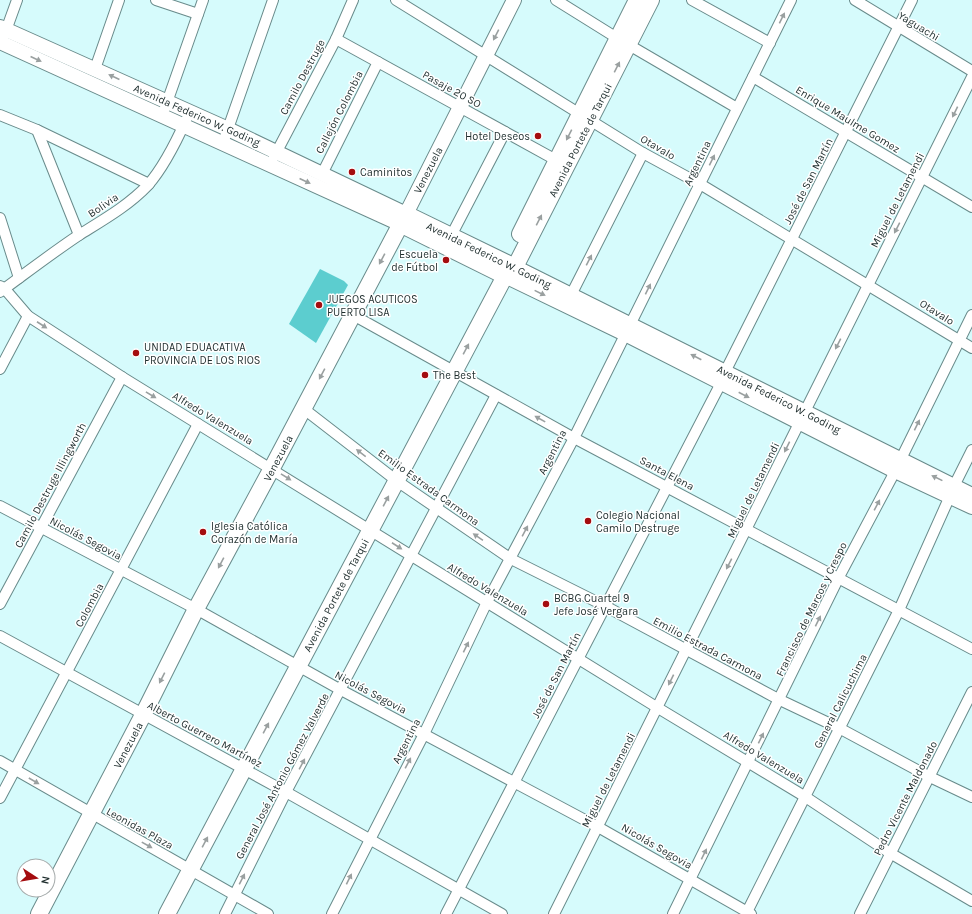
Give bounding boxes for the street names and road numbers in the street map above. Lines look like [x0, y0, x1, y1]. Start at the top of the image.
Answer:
street label: Yaguachi [896, 9, 942, 44]
street label: Camilo Destruge [277, 37, 328, 117]
street label: Pasaje 20 SO [420, 68, 483, 111]
street label: Callejón Colombia [313, 69, 366, 156]
street label: Avenida Portete de Tarqui [546, 81, 615, 199]
street label: Avenida Federico W. Goding [131, 82, 263, 150]
street label: Enrique Maulme Gomez [793, 83, 902, 156]
street label: Otavalo [638, 132, 677, 163]
street label: José de San Martín [781, 136, 836, 226]
street label: Argentina [681, 138, 714, 188]
street label: Venezuela [411, 145, 446, 196]
street label: Miguel de Letamendi [868, 151, 927, 250]
street label: Bolivia [86, 190, 121, 220]
street label: Avenida Federico W. Goding [424, 220, 554, 292]
street label: Otavalo [917, 297, 956, 328]
street label: Avenida Federico W. Goding [715, 362, 844, 437]
street label: Alfredo Valenzuela [170, 389, 255, 448]
street label: Camilo Destruge Illingworth [12, 420, 89, 550]
street label: Argentina [536, 428, 569, 477]
street label: Venezuela [261, 433, 296, 484]
street label: Miguel de Letamendi [725, 440, 782, 540]
street label: Emilio Estrada Carmona [376, 446, 482, 528]
street label: Santa Elena [637, 454, 696, 493]
street label: Nicolás Segovia [48, 514, 124, 563]
street label: Avenida Portete de Tarqui [301, 536, 372, 654]
street label: Francisco de Marcos y Crespo [773, 540, 850, 679]
street label: Alfredo Valenzuela [445, 560, 530, 619]
street label: Colombia [72, 581, 106, 629]
street label: Emilio Estrada Carmona [651, 614, 765, 683]
street label: José de San Martín [529, 630, 584, 720]
street label: General Calicuchima [811, 652, 870, 751]
street label: Nicolás Segovia [333, 668, 409, 717]
street label: General José Antonio Gómez Valverde [233, 691, 332, 861]
street label: Alberto Guerrero Martínez [145, 699, 264, 770]
street label: Argentina [390, 717, 423, 766]
street label: Venezuela [111, 720, 146, 771]
street label: Alfredo Valenzuela [721, 728, 806, 787]
street label: Miguel de Letamendi [579, 731, 638, 830]
street label: Pedro Vicente Maldonado [871, 739, 940, 858]
street label: Leonidas Plaza [104, 805, 175, 852]
street label: Nicolás Segovia [619, 821, 694, 872]

